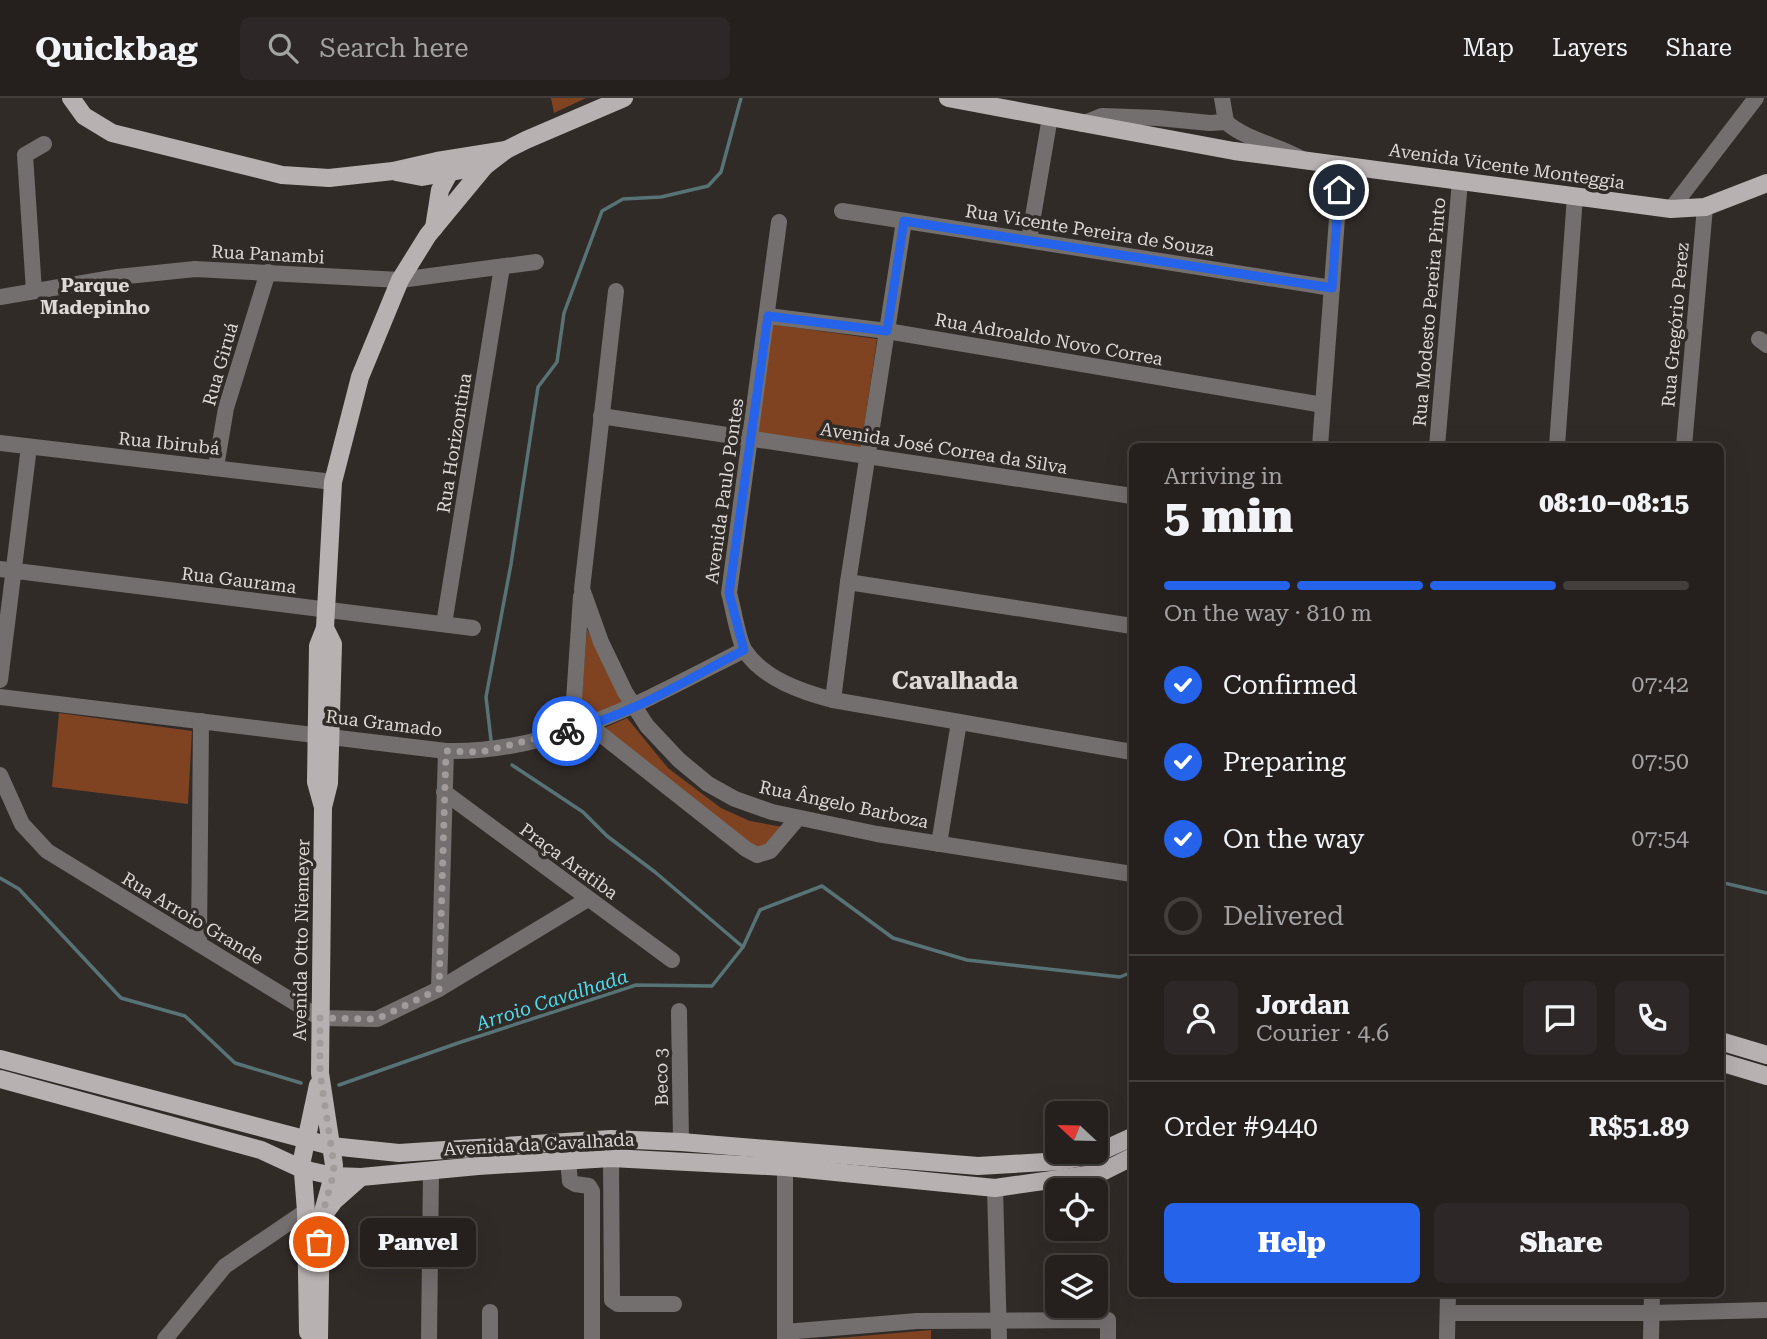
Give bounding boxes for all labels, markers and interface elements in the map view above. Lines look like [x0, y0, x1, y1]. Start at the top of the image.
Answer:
search box [240, 17, 730, 80]
text: Quickbag [35, 29, 198, 68]
icon: search [264, 29, 302, 67]
text: Search here [320, 33, 469, 63]
text: Map [1463, 34, 1514, 62]
text: Layers [1552, 34, 1628, 62]
text: Share [1666, 34, 1732, 62]
street label: Avenida Vicente Monteggia [1388, 139, 1627, 193]
pin [1309, 160, 1369, 220]
icon: home [1320, 171, 1358, 209]
street label: Rua Modesto Pereira Pinto [1409, 197, 1449, 427]
street label: Rua Vicente Pereira de Souza [964, 200, 1216, 260]
street label: Rua Panambi [211, 241, 325, 267]
street label: Rua Gregório Perez [1657, 241, 1693, 408]
district label: Parque Madepinho [40, 274, 150, 319]
street label: Rua Adroaldo Novo Correa [933, 309, 1165, 369]
street label: Rua Giruá [198, 320, 242, 408]
street label: Rua Horizontina [433, 371, 475, 515]
street label: Avenida Paulo Pontes [701, 397, 747, 585]
street label: Avenida José Correa da Silva [819, 418, 1069, 478]
street label: Rua Ibirubá [117, 427, 221, 459]
text: Arriving in [1164, 463, 1283, 490]
text: 08:10–08:15 [1539, 488, 1689, 518]
text: 5 min [1164, 489, 1293, 543]
street label: Rua Gaurama [180, 563, 298, 598]
text: On the way · 810 m [1164, 600, 1372, 627]
icon: check [1164, 666, 1202, 704]
district label: Cavalhada [892, 667, 1018, 695]
text: Confirmed [1223, 670, 1358, 700]
text: 07:42 [1632, 671, 1689, 698]
courier [532, 696, 602, 766]
street label: Rua Gramado [324, 705, 444, 741]
icon: bike [548, 712, 586, 750]
icon: check [1164, 743, 1202, 781]
text: Preparing [1223, 747, 1346, 777]
text: 07:50 [1632, 748, 1689, 775]
street label: Rua Ângelo Barboza [757, 776, 931, 832]
street label: Praça Aratiba [516, 818, 622, 904]
icon: check [1164, 820, 1202, 858]
text: On the way [1223, 824, 1364, 854]
text: 07:54 [1632, 825, 1689, 852]
street label: Avenida Otto Niemeyer [289, 839, 313, 1041]
street label: Rua Arroio Grande [118, 867, 268, 969]
text: Delivered [1223, 901, 1344, 931]
water label: Arroio Cavalhada [472, 965, 631, 1036]
button: person [1164, 981, 1238, 1055]
button: chat [1523, 981, 1597, 1055]
button: phone [1615, 981, 1689, 1055]
text: Jordan [1256, 990, 1350, 1020]
text: Courier · 4.6 [1256, 1020, 1389, 1047]
street label: Beco 3 [650, 1048, 672, 1106]
north arrow [1045, 1101, 1108, 1164]
map controls [1045, 1101, 1108, 1318]
text: Order #9440 [1164, 1112, 1318, 1142]
text: R$51.89 [1589, 1112, 1689, 1142]
street label: Avenida da Cavalhada [443, 1129, 635, 1159]
button: locate [1045, 1178, 1108, 1241]
button: Help [1164, 1203, 1420, 1283]
button: Share [1434, 1203, 1689, 1283]
pin [289, 1212, 349, 1272]
callout: Panvel [361, 1218, 476, 1266]
icon: bag [300, 1223, 338, 1261]
text: Panvel [378, 1229, 458, 1256]
button: layers [1045, 1255, 1108, 1318]

